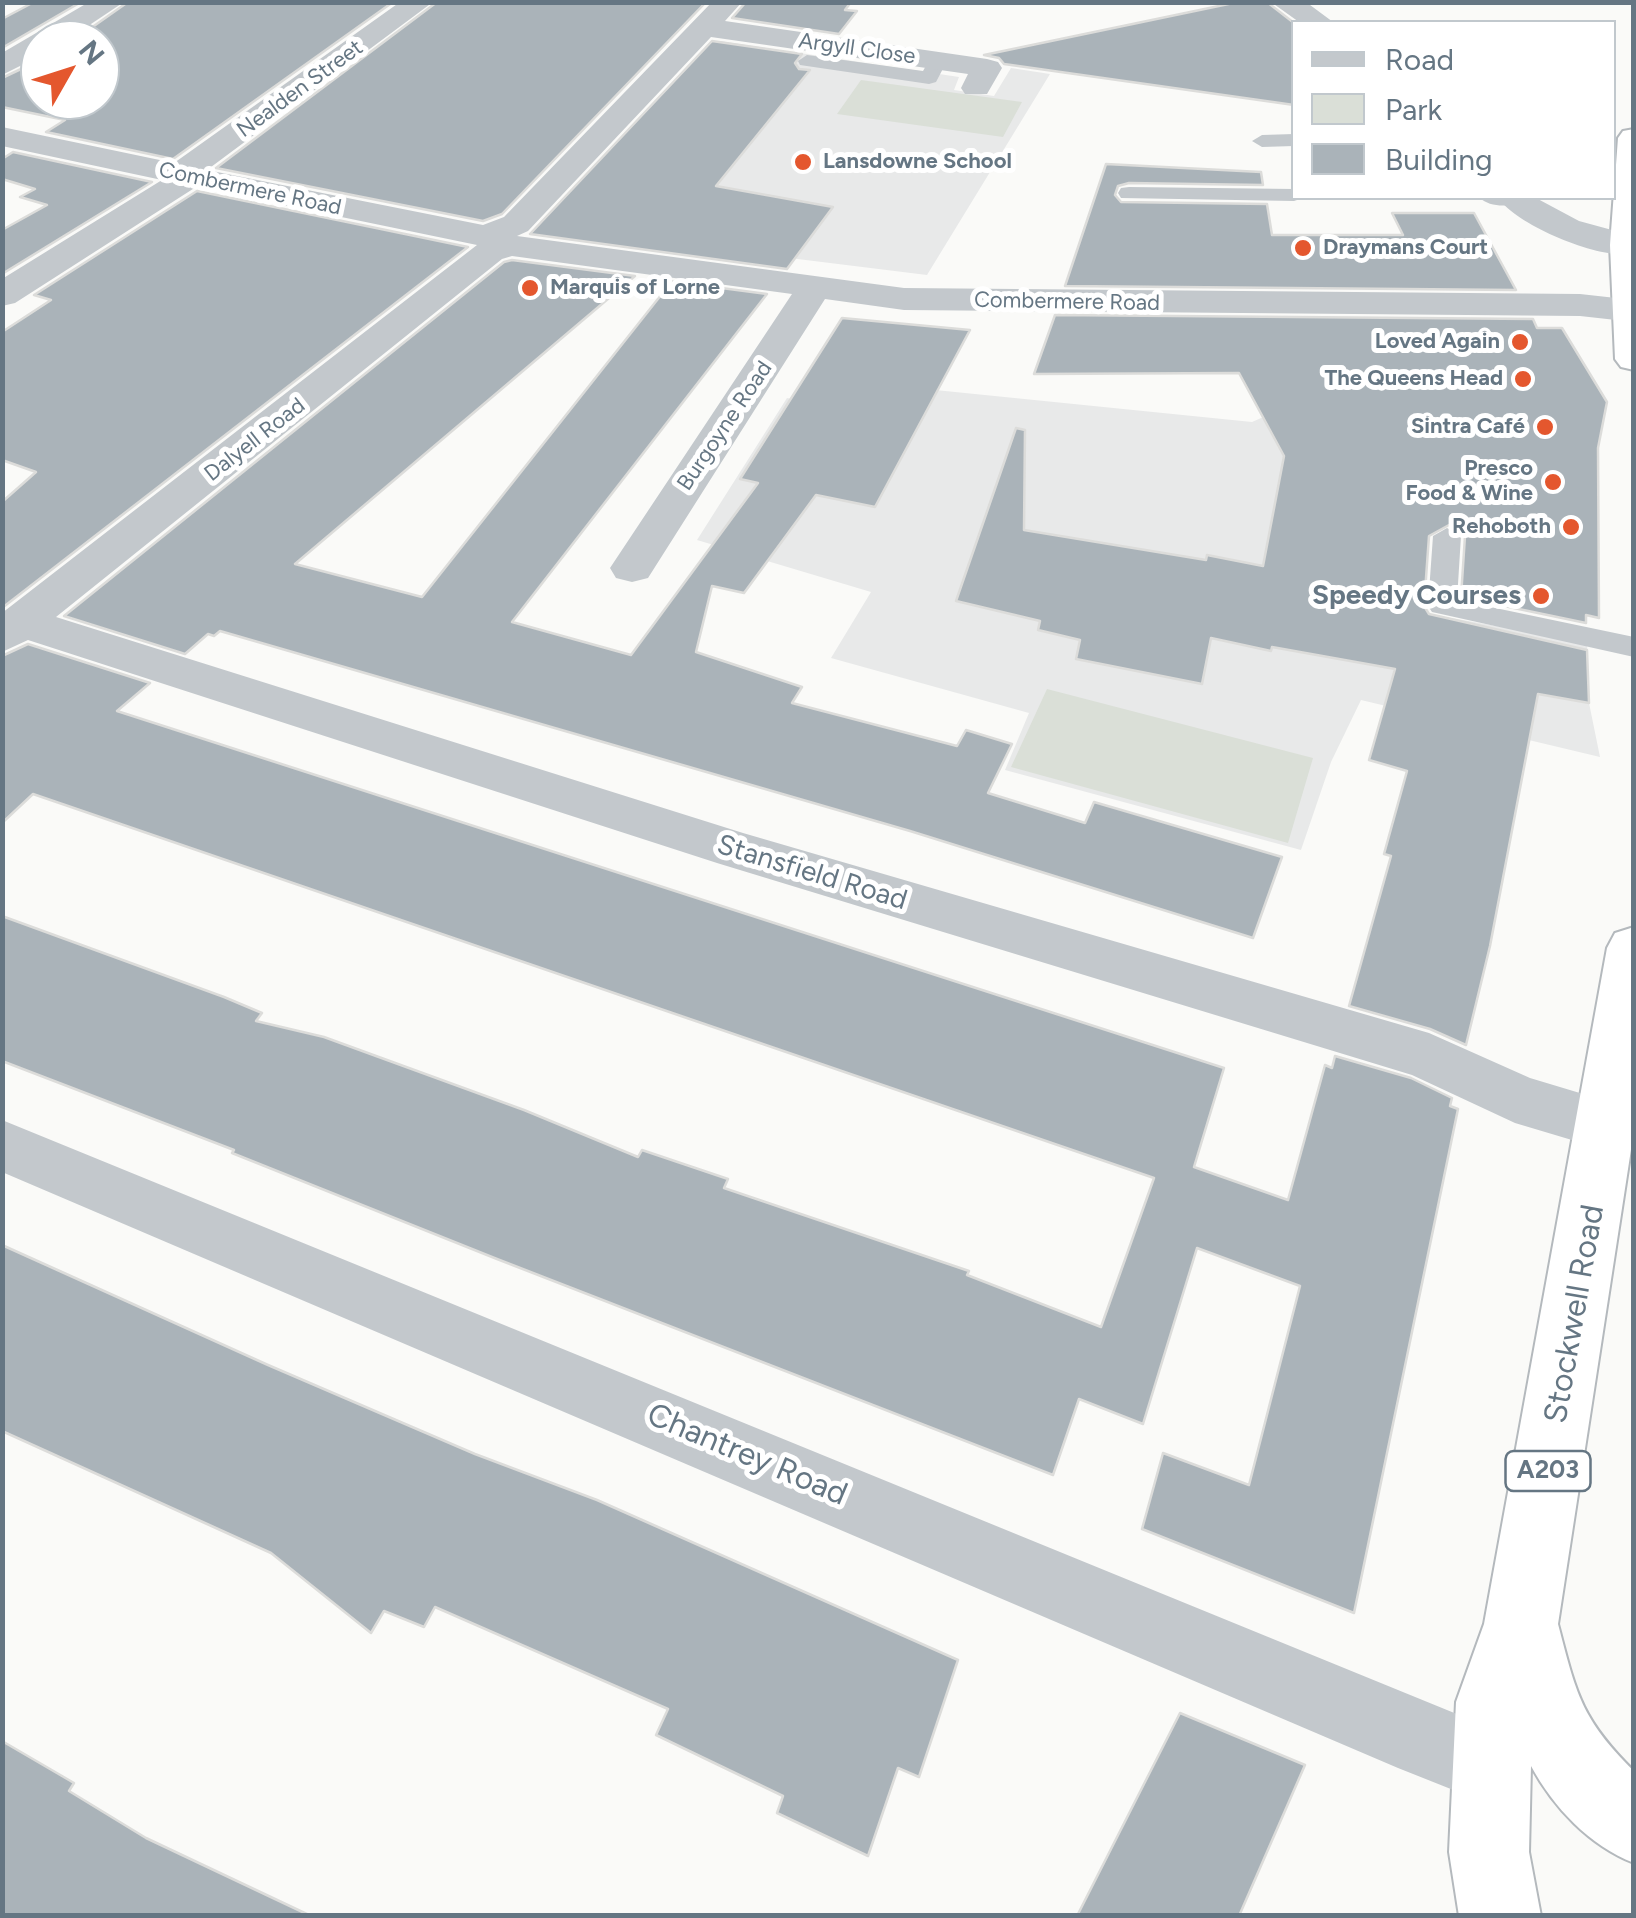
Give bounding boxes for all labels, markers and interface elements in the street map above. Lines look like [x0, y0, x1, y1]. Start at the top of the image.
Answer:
north arrow [20, 20, 120, 120]
legend [1291, 20, 1616, 200]
street label: Argyll Close [797, 28, 917, 70]
text: N [72, 33, 112, 71]
street label: Nealden Street [232, 34, 368, 144]
text: Road [1385, 41, 1454, 78]
text: Park [1385, 91, 1442, 128]
text: Building [1385, 141, 1493, 178]
place label: Lansdowne School [823, 149, 1012, 175]
marker: Lansdowne School [792, 151, 814, 173]
street label: Combermere Road [156, 157, 344, 221]
place label: Draymans Court [1323, 235, 1488, 261]
marker: Draymans Court [1292, 237, 1314, 259]
place label: Marquis of Lorne [550, 275, 720, 301]
marker: Marquis of Lorne [519, 277, 541, 299]
street label: Combermere Road [974, 287, 1160, 317]
place label: Loved Again [1375, 329, 1500, 355]
marker: Loved Again [1509, 331, 1531, 353]
street label: Burgoyne Road [672, 356, 778, 496]
place label: The Queens Head [1324, 366, 1503, 392]
marker: The Queens Head [1512, 368, 1534, 390]
street label: Dalyell Road [199, 393, 311, 487]
place label: Sintra Café [1411, 414, 1525, 440]
marker: Sintra Café [1534, 416, 1556, 438]
place label: Presco Food & Wine [1406, 456, 1533, 508]
marker: Presco Food & Wine [1542, 471, 1564, 493]
place label: Rehoboth [1452, 514, 1551, 540]
marker: Rehoboth [1560, 516, 1582, 538]
place label: Speedy Courses [1312, 579, 1521, 613]
marker: Speedy Courses [1530, 585, 1552, 607]
street label: Stansfield Road [713, 828, 911, 918]
street label: Stockwell Road [1537, 1202, 1613, 1426]
street label: Chantrey Road [641, 1396, 853, 1514]
road number: A203 [1506, 1451, 1590, 1491]

